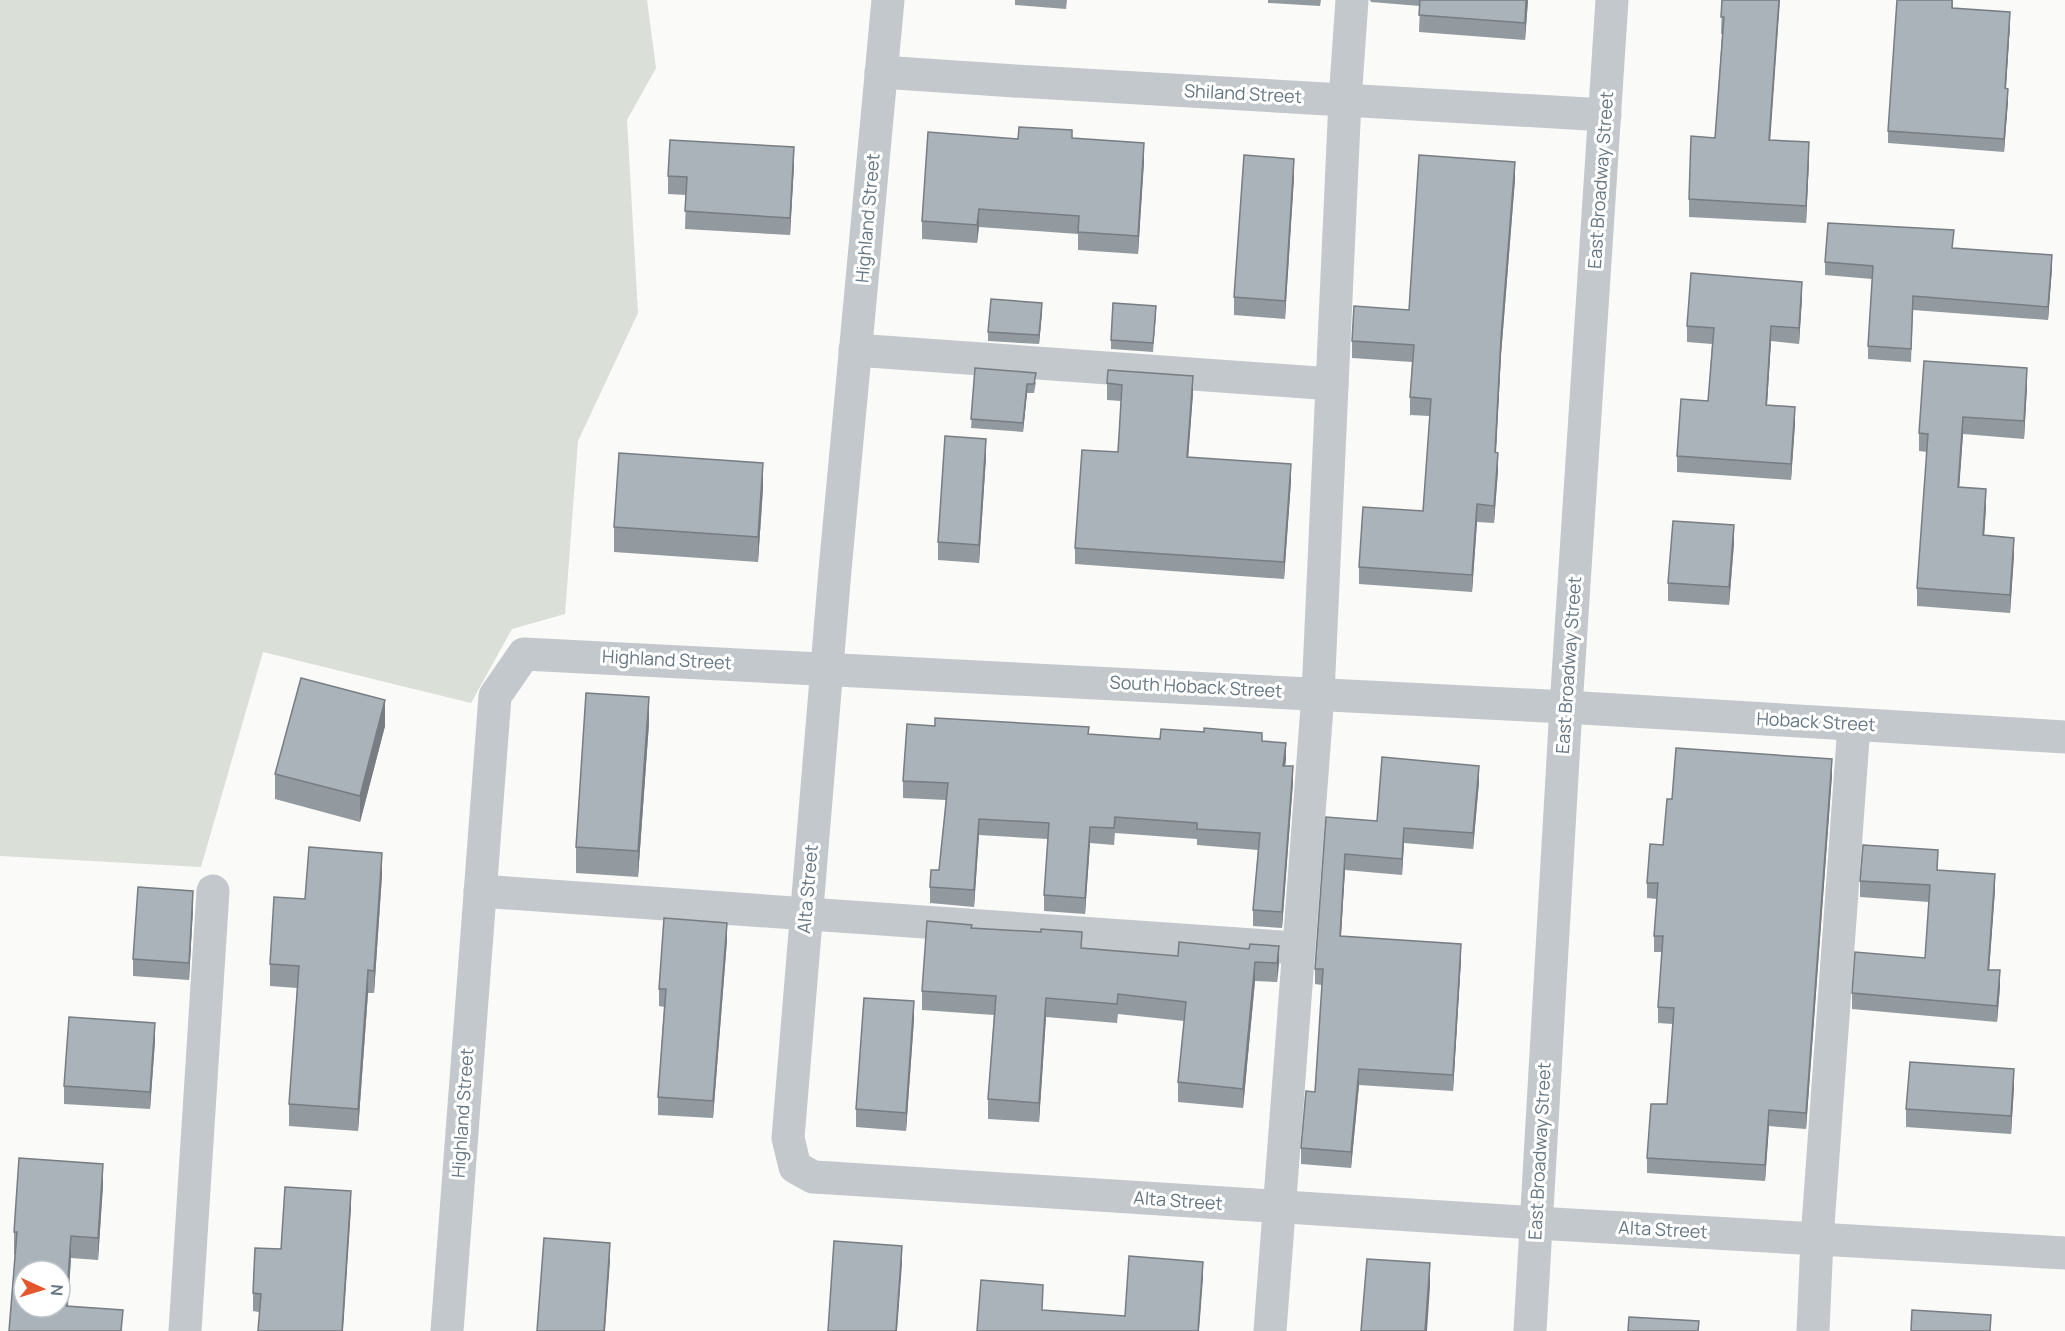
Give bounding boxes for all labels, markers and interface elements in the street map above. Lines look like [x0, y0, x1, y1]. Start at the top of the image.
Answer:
street label: Shiland Street [1184, 78, 1303, 108]
street label: East Broadway Street [1582, 90, 1618, 269]
street label: Highland Street [849, 152, 885, 284]
street label: East Broadway Street [1550, 575, 1586, 754]
street label: Highland Street [602, 644, 733, 674]
street label: South Hoback Street [1109, 669, 1283, 703]
street label: Hoback Street [1756, 706, 1876, 736]
street label: Alta Street [791, 843, 823, 934]
street label: Highland Street [446, 1047, 479, 1179]
street label: East Broadway Street [1522, 1062, 1556, 1240]
street label: Alta Street [1133, 1185, 1223, 1215]
street label: Alta Street [1618, 1215, 1708, 1243]
north arrow [12, 1259, 72, 1319]
text: N [46, 1284, 68, 1297]

